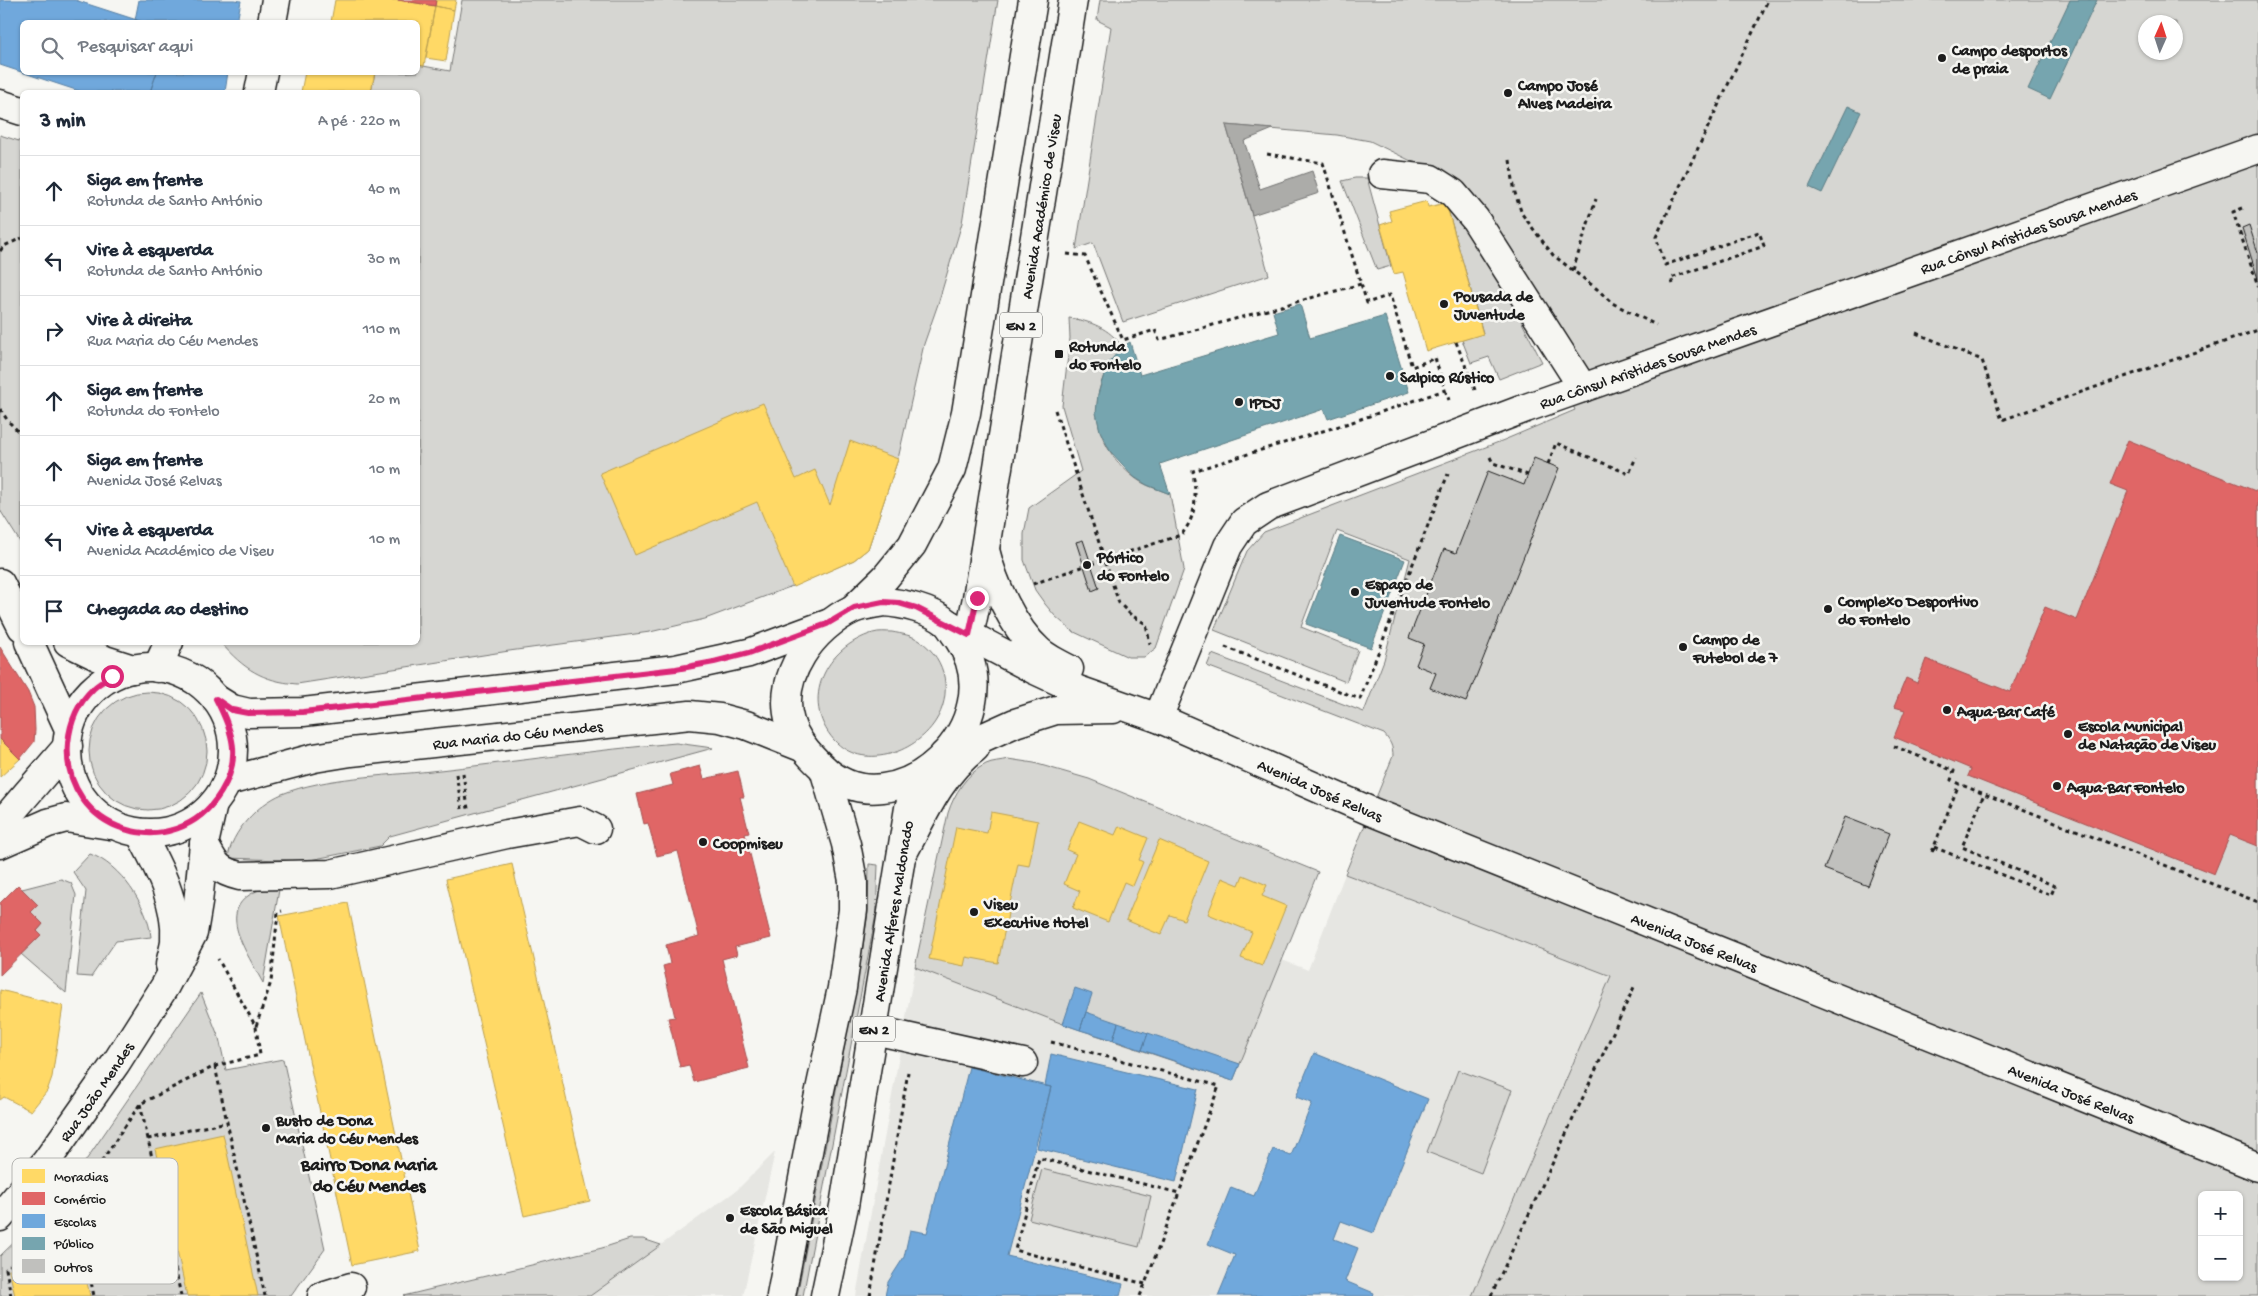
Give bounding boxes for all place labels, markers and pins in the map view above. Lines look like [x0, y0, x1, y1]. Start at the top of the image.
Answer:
place label: Campo desportos de praia [1951, 43, 2068, 80]
marker: Campo desportos de praia [1936, 52, 1948, 64]
place label: Campo José Alves Madeira [1517, 78, 1613, 115]
marker: Campo José Alves Madeira [1502, 87, 1514, 99]
place label: Pousada de Juventude [1453, 289, 1534, 326]
marker: Pousada de Juventude [1438, 298, 1450, 310]
place label: Rotunda do Fontelo [1068, 339, 1142, 376]
marker: Rotunda do Fontelo [1053, 348, 1065, 360]
marker: Salpico Rústico [1384, 370, 1396, 382]
place label: Salpico Rústico [1400, 370, 1495, 389]
marker: IPDJ [1233, 396, 1245, 408]
place label: IPDJ [1249, 396, 1282, 415]
place label: Pórtico do Fontelo [1096, 550, 1170, 587]
marker: Pórtico do Fontelo [1081, 559, 1093, 571]
place label: Espaço de Juventude Fontelo [1364, 577, 1491, 614]
marker: Espaço de Juventude Fontelo [1349, 586, 1361, 598]
place label: Complexo Desportivo do Fontelo [1837, 594, 1979, 631]
marker: Complexo Desportivo do Fontelo [1822, 603, 1834, 615]
place label: Campo de Futebol de 7 [1692, 632, 1778, 669]
marker: Campo de Futebol de 7 [1677, 641, 1689, 653]
place label: Aqua-Bar Café [1956, 703, 2055, 723]
marker: Aqua-Bar Café [1941, 704, 1953, 716]
place label: Escola Municipal de Natação de Viseu [2078, 719, 2217, 756]
marker: Escola Municipal de Natação de Viseu [2062, 728, 2074, 740]
marker: Aqua-Bar Fontelo [2051, 780, 2063, 792]
place label: Aqua-Bar Fontelo [2066, 780, 2185, 799]
marker: Coopmiseu [697, 836, 709, 848]
place label: Coopmiseu [712, 836, 783, 855]
place label: Viseu Executive Hotel [983, 897, 1089, 934]
marker: Viseu Executive Hotel [968, 906, 980, 918]
place label: Busto de Dona Maria do Céu Mendes [275, 1113, 419, 1150]
marker: Busto de Dona Maria do Céu Mendes [260, 1122, 272, 1134]
place label: Escola Básica de São Miguel [740, 1203, 833, 1240]
marker: Escola Básica de São Miguel [724, 1212, 736, 1224]

